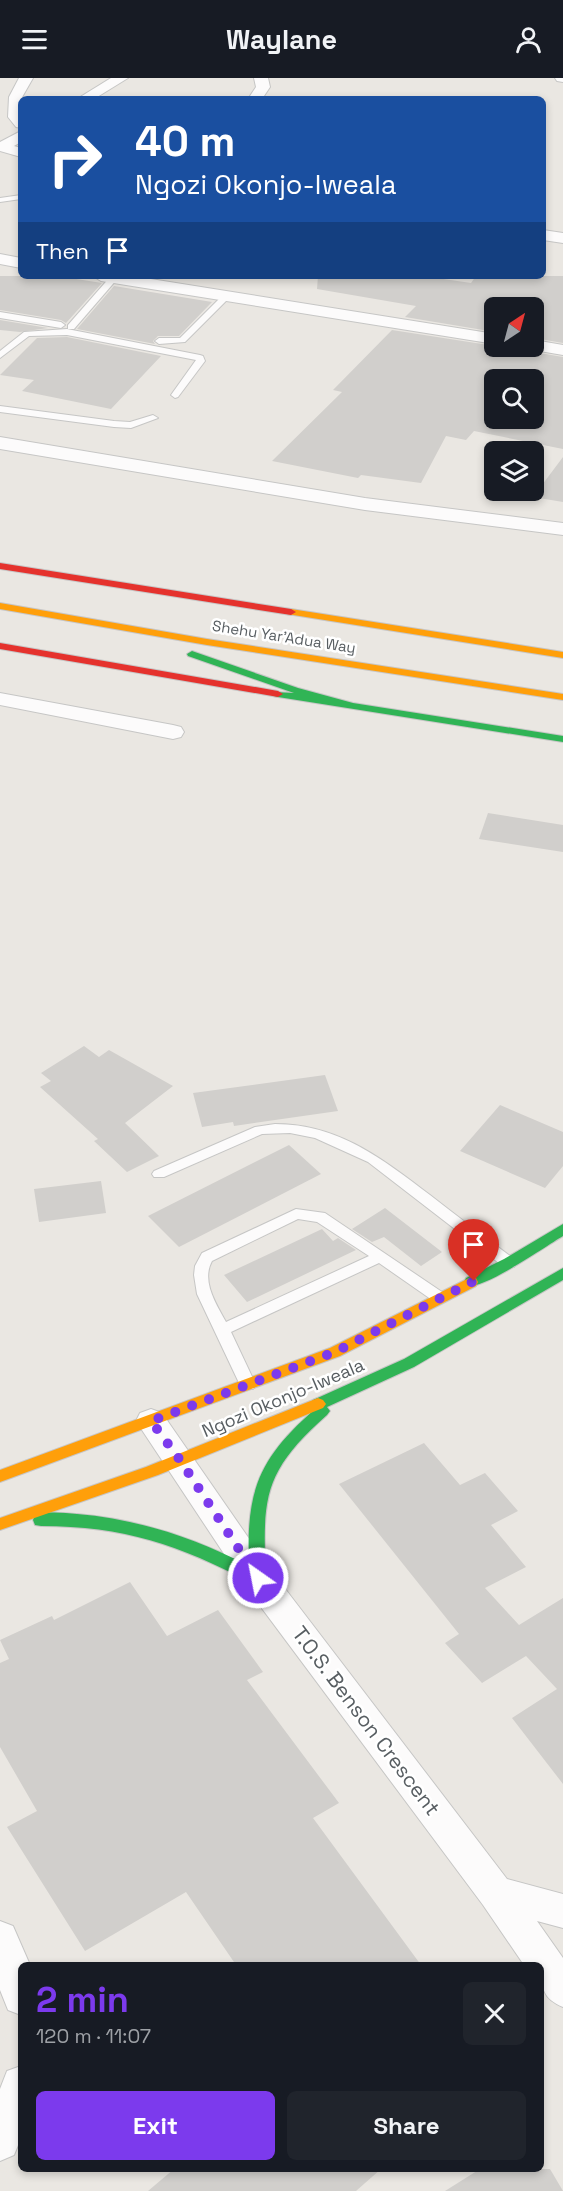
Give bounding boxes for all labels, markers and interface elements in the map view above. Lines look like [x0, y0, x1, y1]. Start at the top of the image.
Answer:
text: Waylane [226, 22, 337, 57]
icon: menu [18, 23, 51, 56]
icon: person [512, 23, 545, 56]
text: 40 m [135, 115, 235, 168]
icon: right [36, 120, 114, 198]
text: Ngozi Okonjo-Iweala [135, 167, 396, 202]
icon: arrive [101, 234, 134, 267]
text: Then [36, 237, 89, 265]
north arrow [484, 297, 544, 357]
map controls [484, 297, 544, 501]
button: search [484, 369, 544, 429]
button: layers [484, 441, 544, 501]
street label: Shehu Yar'Adua Way [211, 616, 357, 657]
pin [448, 1219, 499, 1281]
icon: arrive [457, 1228, 490, 1261]
street label: Ngozi Okonjo-Iweala [198, 1353, 368, 1442]
position arrow [226, 1546, 290, 1610]
street label: T.O.S. Benson Crescent [286, 1621, 446, 1821]
text: 2 min [36, 1977, 129, 2023]
button: close [463, 1982, 526, 2045]
text: 120 m · 11:07 [36, 2023, 151, 2049]
button: Exit [36, 2091, 275, 2160]
button: Share [287, 2091, 526, 2160]

